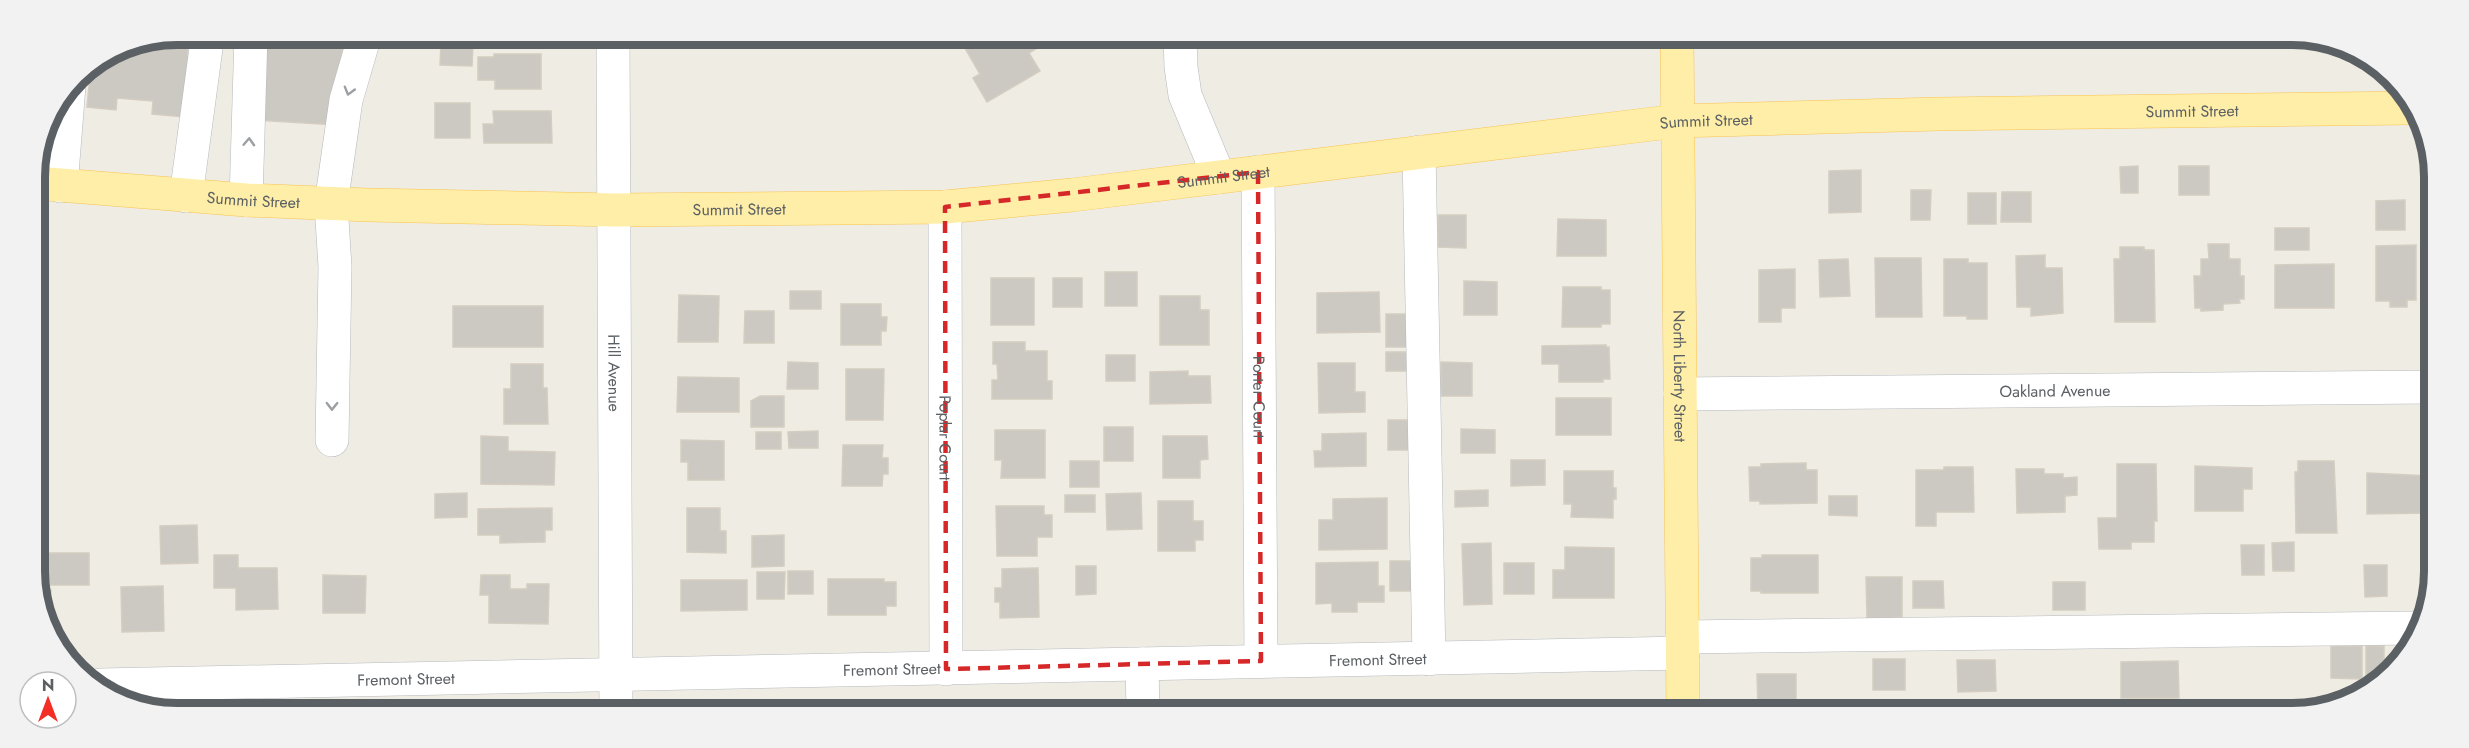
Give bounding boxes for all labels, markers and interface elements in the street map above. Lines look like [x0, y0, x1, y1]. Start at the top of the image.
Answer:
one-way arrow [344, 85, 356, 96]
street label: Summit Street [2145, 99, 2239, 123]
street label: Summit Street [1658, 107, 1753, 135]
one-way arrow [242, 137, 255, 146]
street label: Summit Street [1176, 159, 1271, 194]
street label: Summit Street [206, 185, 300, 214]
street label: Summit Street [692, 197, 786, 221]
street label: North Liberty Street [1668, 310, 1692, 442]
street label: Hill Avenue [603, 334, 626, 412]
street label: Porter Court [1248, 356, 1271, 438]
street label: Oakland Avenue [1999, 378, 2111, 403]
street label: Poplar Court [934, 395, 957, 481]
one-way arrow [326, 401, 338, 410]
street label: Fremont Street [1329, 647, 1427, 672]
street label: Fremont Street [843, 657, 941, 681]
street label: Fremont Street [357, 666, 455, 691]
north arrow [18, 670, 78, 730]
text: N [42, 674, 54, 697]

